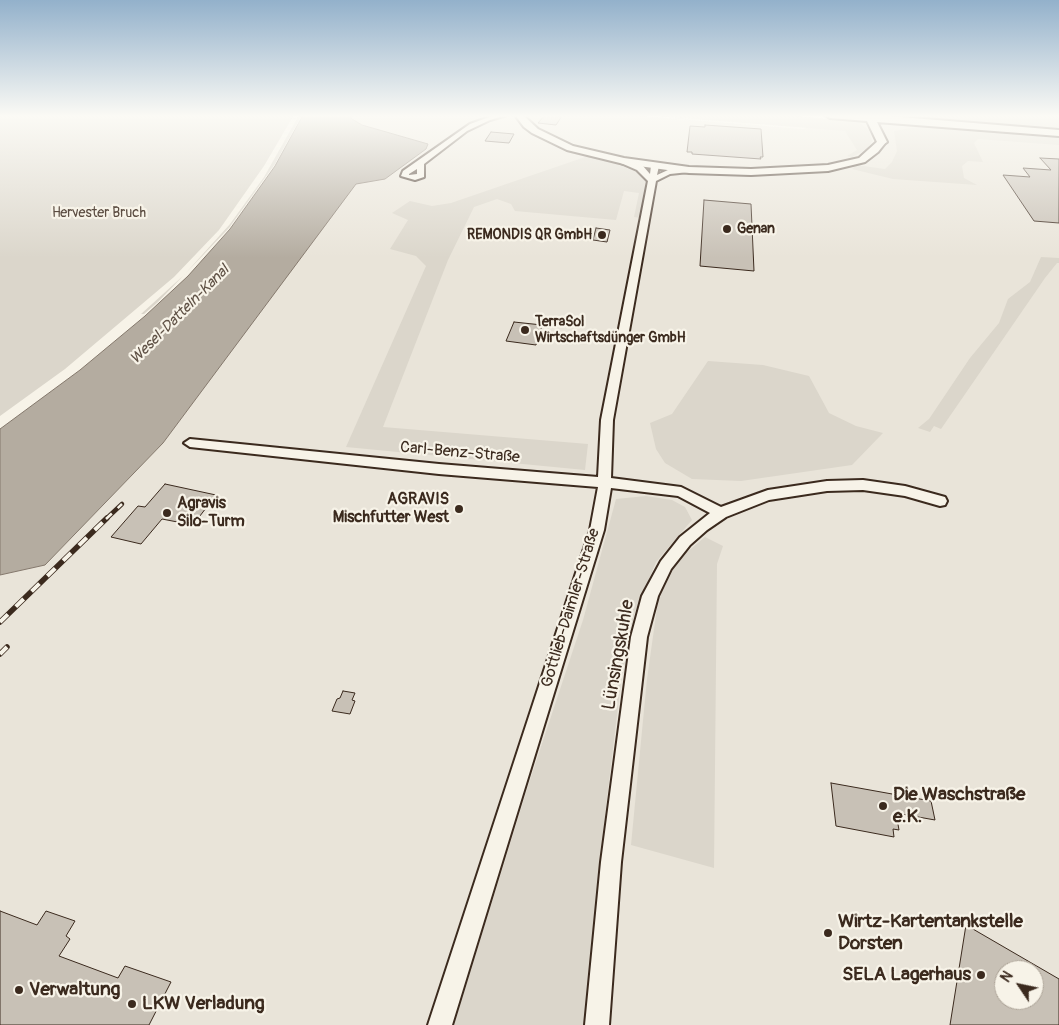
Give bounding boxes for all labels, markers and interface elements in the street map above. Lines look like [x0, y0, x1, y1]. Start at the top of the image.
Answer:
park label: Hervester Bruch [52, 205, 146, 221]
place label: Genan [737, 221, 775, 237]
marker: Genan [721, 223, 733, 235]
place label: REMONDIS QR GmbH [467, 227, 592, 243]
marker: REMONDIS QR GmbH [596, 229, 608, 241]
water label: Wesel-Datteln-Kanal [127, 262, 233, 368]
place label: TerraSol Wirtschaftsdünger GmbH [535, 314, 686, 347]
marker: TerraSol Wirtschaftsdünger GmbH [519, 324, 531, 336]
street label: Carl-Benz-Straße [399, 438, 521, 468]
place label: AGRAVIS Mischfutter West [333, 490, 449, 528]
place label: Agravis Silo-Turm [177, 494, 245, 532]
marker: AGRAVIS Mischfutter West [453, 503, 465, 515]
marker: Agravis Silo-Turm [161, 507, 173, 519]
street label: Gottlieb-Daimler-Straße [538, 526, 604, 690]
street label: Lünsingskuhle [598, 598, 640, 712]
place label: Die Waschstraße e.K. [893, 784, 1025, 828]
marker: Die Waschstraße e.K. [877, 800, 889, 812]
place label: Wirtz-Kartentankstelle Dorsten [838, 911, 1023, 955]
marker: Wirtz-Kartentankstelle Dorsten [822, 927, 834, 939]
north arrow [994, 960, 1044, 1010]
place label: SELA Lagerhaus [842, 964, 971, 986]
text: N [997, 968, 1017, 986]
marker: SELA Lagerhaus [975, 969, 987, 981]
place label: Verwaltung [29, 979, 120, 1001]
marker: Verwaltung [13, 984, 25, 996]
place label: LKW Verladung [142, 993, 265, 1015]
marker: LKW Verladung [126, 998, 138, 1010]

